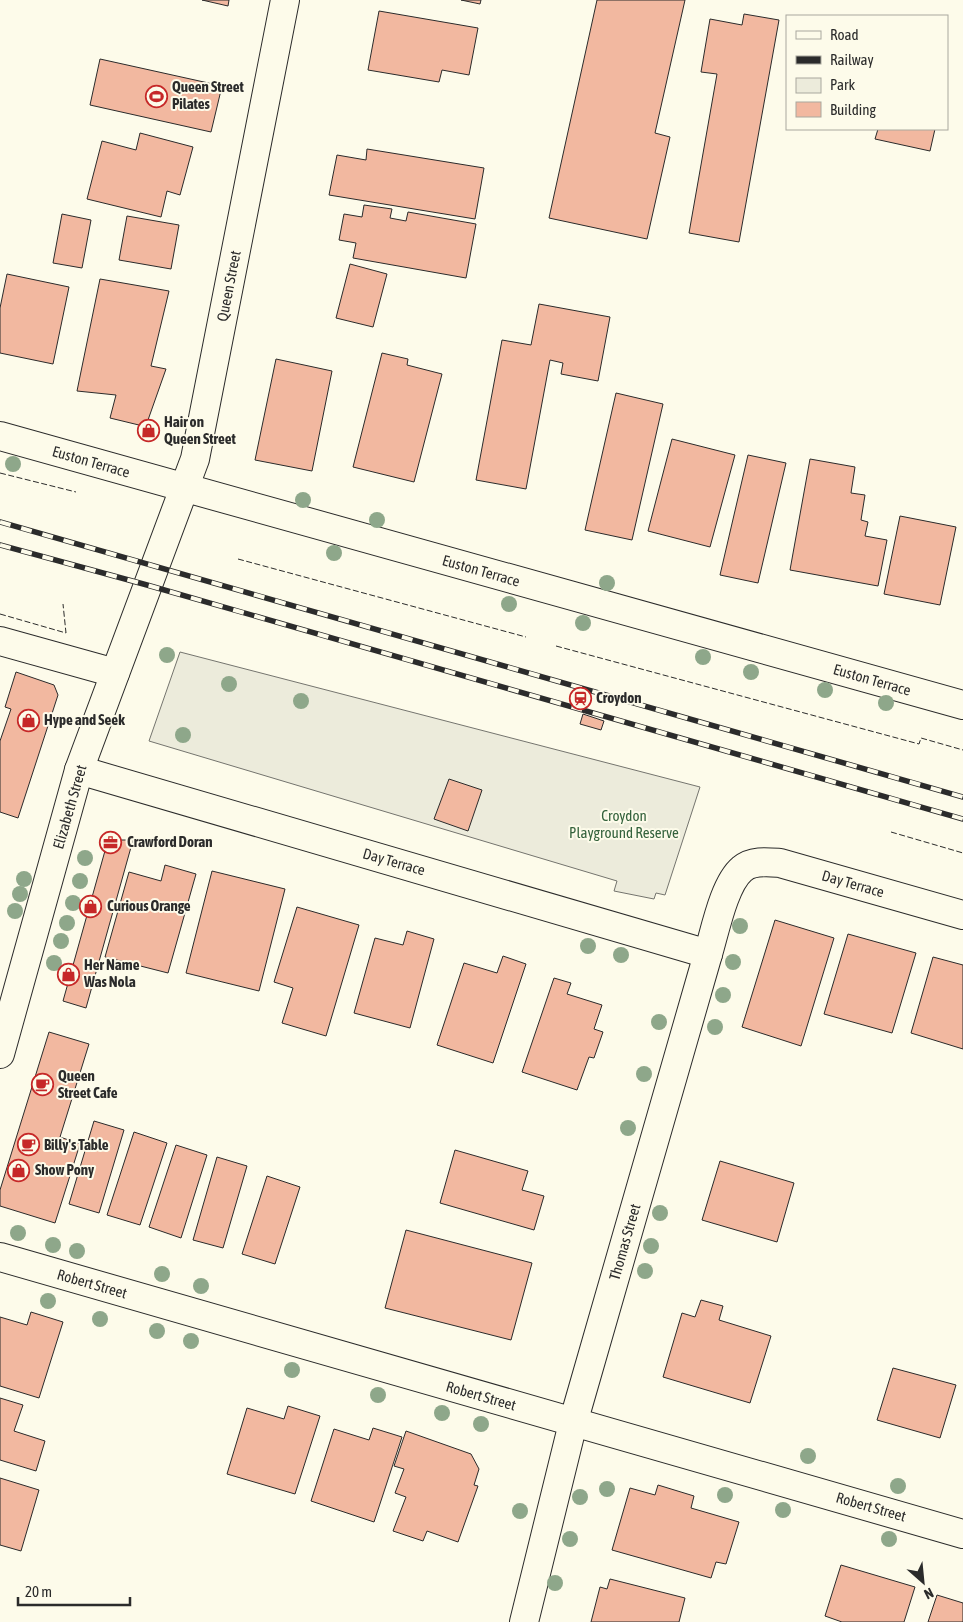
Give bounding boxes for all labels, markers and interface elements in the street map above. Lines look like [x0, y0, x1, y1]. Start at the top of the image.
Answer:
legend [786, 15, 948, 130]
text: Road [830, 26, 859, 43]
text: Railway [830, 51, 874, 68]
text: Park [830, 76, 855, 93]
place label: Queen Street Pilates [172, 78, 244, 112]
sports icon: Queen Street Pilates [144, 84, 168, 108]
text: Building [830, 101, 876, 118]
street label: Queen Street [213, 249, 244, 323]
place label: Hair on Queen Street [164, 413, 236, 447]
shop icon: Hair on Queen Street [136, 419, 160, 443]
street label: Euston Terrace [50, 442, 132, 481]
street label: Euston Terrace [440, 551, 522, 590]
street label: Euston Terrace [831, 660, 913, 699]
station icon: Croydon [568, 686, 592, 710]
place label: Croydon [596, 689, 642, 706]
shop icon: Hype and Seek [16, 708, 40, 732]
place label: Hype and Seek [44, 711, 125, 728]
street label: Elizabeth Street [49, 763, 90, 851]
park label: Croydon Playground Reserve [569, 807, 679, 841]
office icon: Crawford Doran [99, 830, 123, 854]
place label: Crawford Doran [127, 833, 212, 850]
street label: Day Terrace [361, 845, 427, 879]
street label: Day Terrace [820, 867, 886, 901]
shop icon: Curious Orange [79, 894, 103, 918]
place label: Curious Orange [107, 897, 191, 914]
place label: Her Name Was Nola [83, 956, 140, 990]
shop icon: Her Name Was Nola [56, 962, 80, 986]
place label: Queen Street Cafe [58, 1067, 118, 1101]
cafe icon: Queen Street Cafe [30, 1073, 54, 1097]
cafe icon: Billy's Table [16, 1133, 40, 1157]
place label: Billy's Table [44, 1136, 109, 1153]
shop icon: Show Pony [7, 1158, 31, 1182]
place label: Show Pony [35, 1161, 95, 1178]
street label: Thomas Street [606, 1202, 644, 1282]
street label: Robert Street [55, 1265, 129, 1302]
street label: Robert Street [444, 1377, 518, 1414]
street label: Robert Street [834, 1488, 908, 1525]
north arrow [898, 1557, 948, 1607]
scale bar [18, 1574, 130, 1606]
text: 20 m [25, 1583, 52, 1600]
text: N [922, 1585, 936, 1603]

